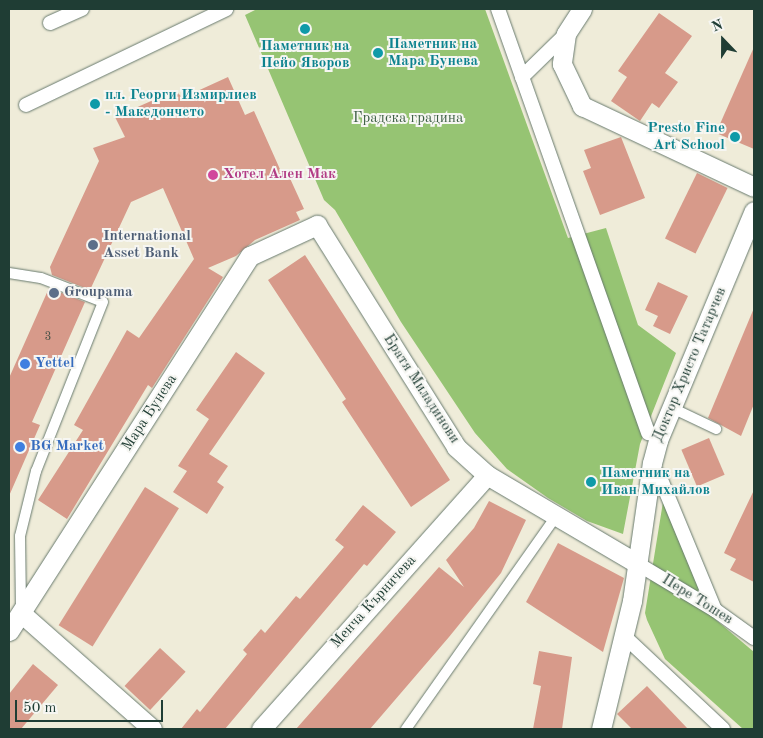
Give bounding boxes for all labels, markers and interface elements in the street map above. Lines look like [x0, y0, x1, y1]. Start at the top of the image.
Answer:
north arrow [698, 15, 748, 65]
text: N [710, 18, 725, 35]
marker: Паметник на Пейо Яворов [299, 23, 311, 35]
place label: Паметник на Мара Бунева [388, 35, 478, 70]
place label: Паметник на Пейо Яворов [260, 37, 350, 72]
marker: Паметник на Мара Бунева [372, 47, 384, 59]
place label: пл. Георги Измирлиев - Македончето [105, 86, 257, 121]
marker: пл. Георги Измирлиев - Македончето [89, 98, 101, 110]
park label: Градска градина [353, 110, 463, 128]
place label: Presto Fine Art School [647, 119, 725, 154]
marker: Presto Fine Art School [729, 131, 741, 143]
place label: Хотел Ален Мак [223, 166, 336, 184]
marker: Хотел Ален Мак [207, 169, 219, 181]
place label: International Asset Bank [103, 227, 191, 262]
marker: International Asset Bank [87, 239, 99, 251]
place label: Groupama [64, 284, 133, 302]
street label: Доктор Христо Татарчев [649, 285, 731, 445]
marker: Groupama [48, 287, 60, 299]
house number: 3 [45, 331, 51, 345]
street label: Братя Миладинови [379, 331, 463, 447]
place label: Yettel [35, 355, 75, 373]
marker: Yettel [19, 358, 31, 370]
street label: Мара Бунева [119, 371, 181, 455]
place label: BG Market [30, 438, 104, 456]
marker: BG Market [14, 441, 26, 453]
place label: Паметник на Иван Михайлов [601, 464, 710, 499]
marker: Паметник на Иван Михайлов [585, 476, 597, 488]
street label: Менча Кърничева [328, 552, 420, 652]
street label: Пере Тошев [658, 571, 736, 629]
scale bar [18, 690, 165, 722]
text: 50 m [23, 701, 57, 716]

